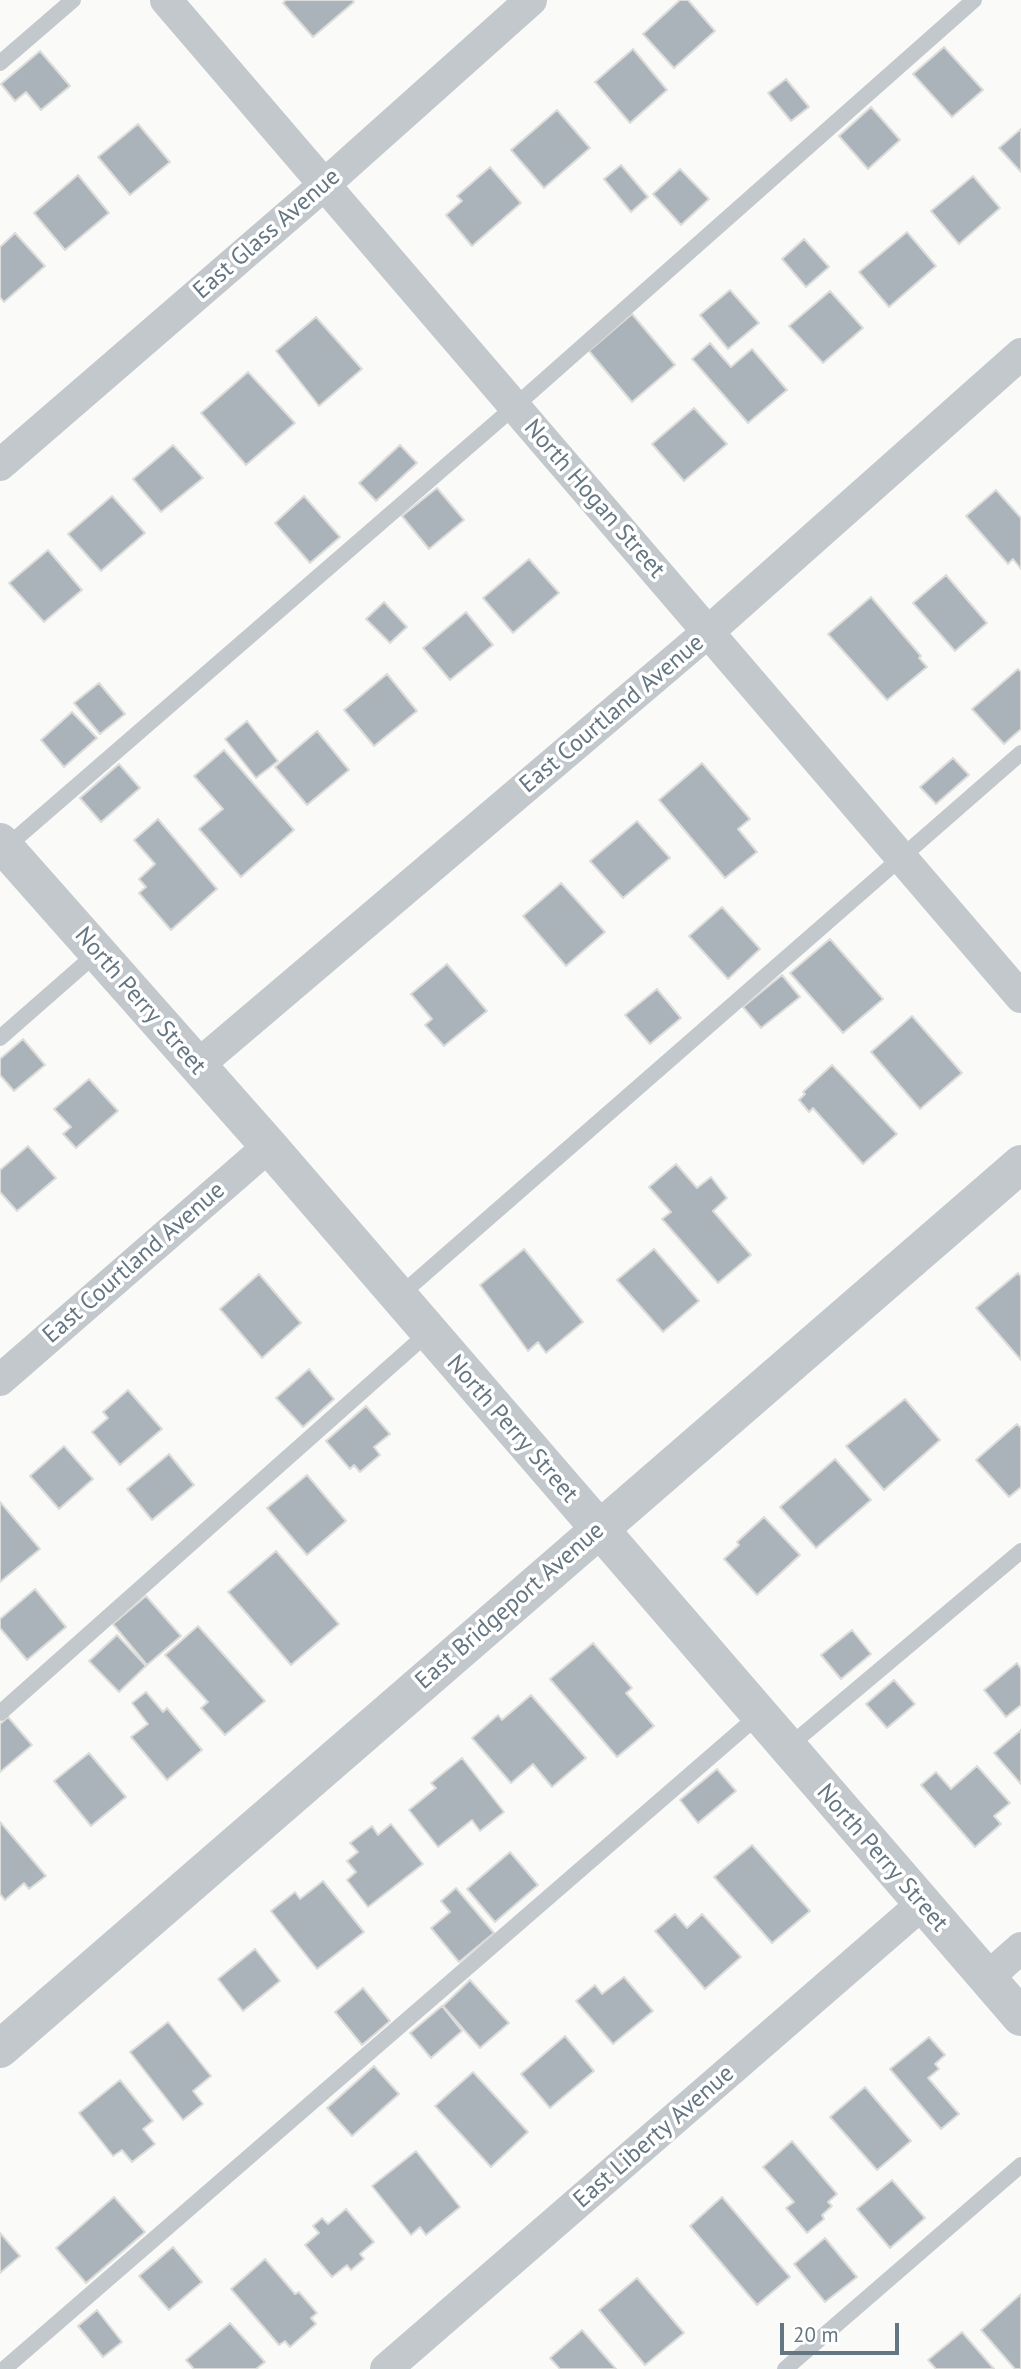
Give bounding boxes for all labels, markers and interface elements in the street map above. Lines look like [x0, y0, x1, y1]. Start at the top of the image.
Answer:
street label: East Glass Avenue [188, 163, 346, 305]
street label: North Hogan Street [517, 414, 671, 584]
street label: East Courtland Avenue [514, 629, 710, 799]
street label: North Perry Street [68, 922, 212, 1080]
street label: East Courtland Avenue [37, 1176, 231, 1350]
street label: North Perry Street [440, 1350, 584, 1508]
street label: East Bridgeport Avenue [410, 1516, 610, 1696]
street label: North Perry Street [810, 1779, 954, 1937]
street label: East Liberty Avenue [568, 2060, 740, 2214]
scale bar [783, 2310, 902, 2354]
text: 20 m [793, 2321, 839, 2348]

